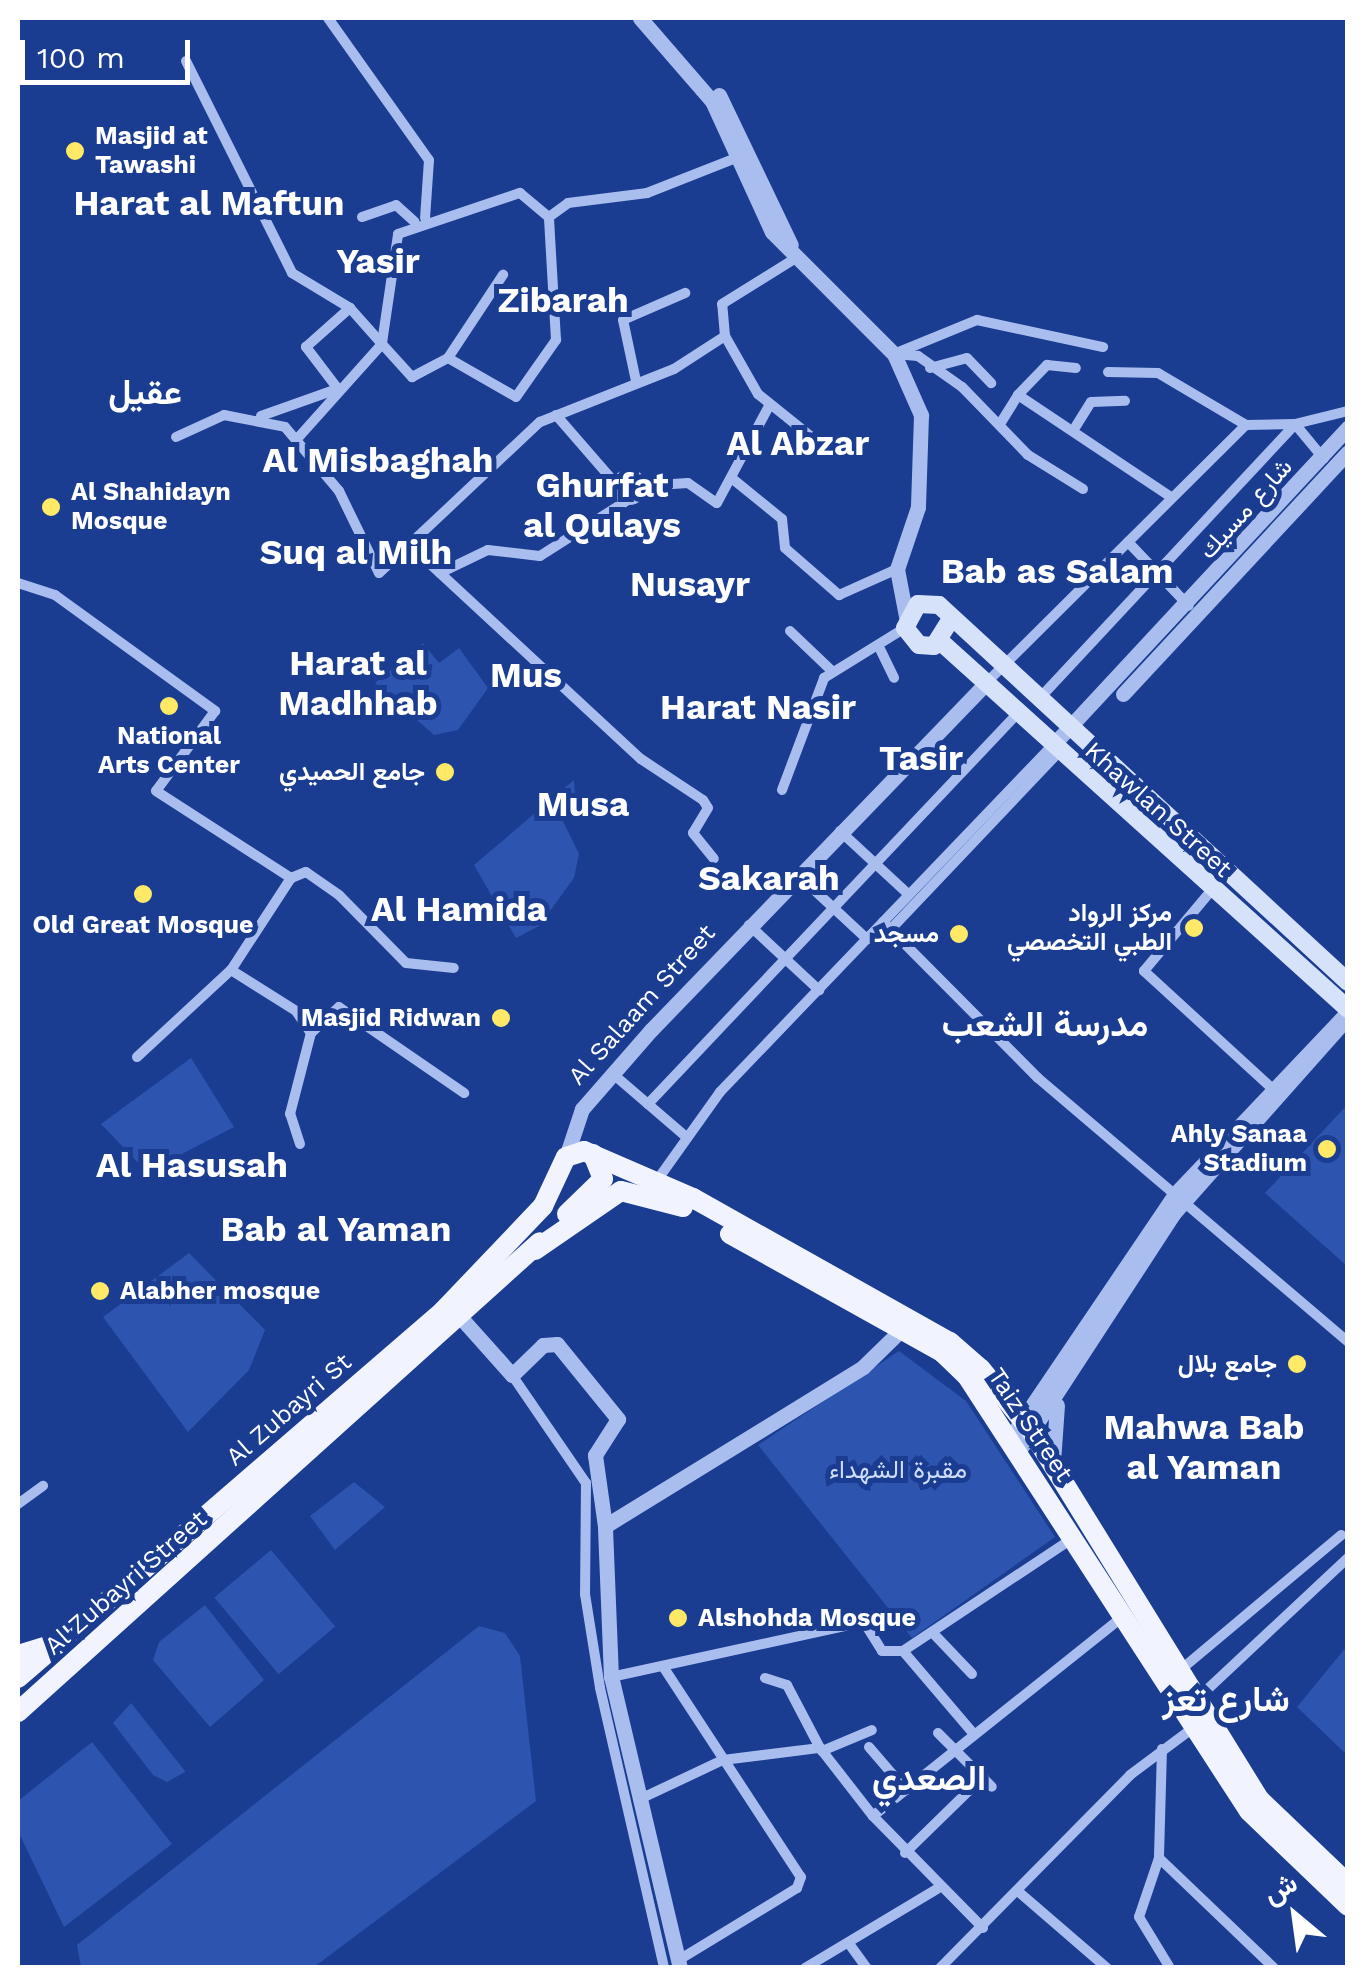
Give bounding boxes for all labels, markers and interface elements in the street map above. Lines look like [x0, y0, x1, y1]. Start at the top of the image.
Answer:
scale bar [25, 20, 195, 82]
text: 100 m [37, 40, 125, 75]
place label: Masjid at Tawashi [95, 122, 208, 181]
marker: Masjid at Tawashi [64, 140, 86, 162]
district label: Harat al Maftun [73, 182, 345, 224]
district label: Yasir [336, 240, 420, 282]
district label: Zibarah [497, 279, 629, 321]
district label: عقيل [108, 371, 182, 413]
district label: Al Abzar [726, 422, 870, 464]
district label: Al Misbaghah [262, 439, 494, 481]
street label: شارع مسيك [1193, 452, 1299, 566]
district label: Ghurfat al Qulays [523, 464, 681, 546]
place label: Al Shahidayn Mosque [71, 478, 231, 537]
marker: Al Shahidayn Mosque [40, 496, 62, 518]
district label: Suq al Milh [259, 531, 453, 573]
district label: Bab as Salam [941, 550, 1173, 592]
district label: Nusayr [630, 563, 750, 605]
district label: Harat al Madhhab [278, 642, 438, 724]
district label: Mus [490, 654, 562, 696]
district label: Harat Nasir [660, 686, 856, 728]
marker: National Arts Center [158, 695, 180, 717]
place label: National Arts Center [98, 722, 240, 781]
street label: Khawlan Street [1078, 736, 1238, 884]
district label: Tasir [879, 737, 963, 779]
place label: جامع الحميدي [279, 757, 425, 787]
marker: جامع الحميدي [434, 761, 456, 783]
district label: Musa [537, 783, 629, 825]
district label: Sakarah [698, 857, 840, 899]
marker: Old Great Mosque [132, 883, 154, 905]
district label: Al Hamida [371, 888, 547, 930]
place label: مركز الرواد الطبي التخصصي [1007, 899, 1172, 958]
place label: Old Great Mosque [32, 910, 254, 940]
marker: مركز الرواد الطبي التخصصي [1181, 915, 1207, 941]
street label: Al Salaam Street [562, 918, 722, 1092]
place label: مسجد [874, 919, 939, 949]
marker: مسجد [948, 923, 970, 945]
place label: Masjid Ridwan [301, 1003, 481, 1033]
district label: مدرسة الشعب [942, 1003, 1148, 1045]
marker: Masjid Ridwan [490, 1007, 512, 1029]
place label: Ahly Sanaa Stadium [1170, 1120, 1307, 1179]
marker: Ahly Sanaa Stadium [1316, 1138, 1338, 1160]
district label: Al Hasusah [96, 1144, 288, 1186]
district label: Bab al Yaman [220, 1208, 452, 1250]
place label: Alabher mosque [120, 1276, 321, 1306]
marker: Alabher mosque [89, 1280, 111, 1302]
street label: Al Zubayri St [220, 1347, 358, 1473]
place label: جامع بلال [1178, 1349, 1277, 1379]
marker: جامع بلال [1286, 1353, 1308, 1375]
street label: Taiz Street [981, 1363, 1079, 1487]
district label: Mahwa Bab al Yaman [1103, 1406, 1305, 1488]
park label: مقبرة الشهداء [829, 1455, 967, 1485]
street label: Al Zubayri Street [38, 1504, 214, 1662]
place label: Alshohda Mosque [698, 1603, 916, 1633]
marker: Alshohda Mosque [667, 1607, 689, 1629]
district label: شارع تعز [1162, 1678, 1290, 1720]
district label: الصعدي [872, 1757, 986, 1799]
north arrow [1245, 1865, 1345, 1965]
text: ش [1257, 1866, 1303, 1911]

